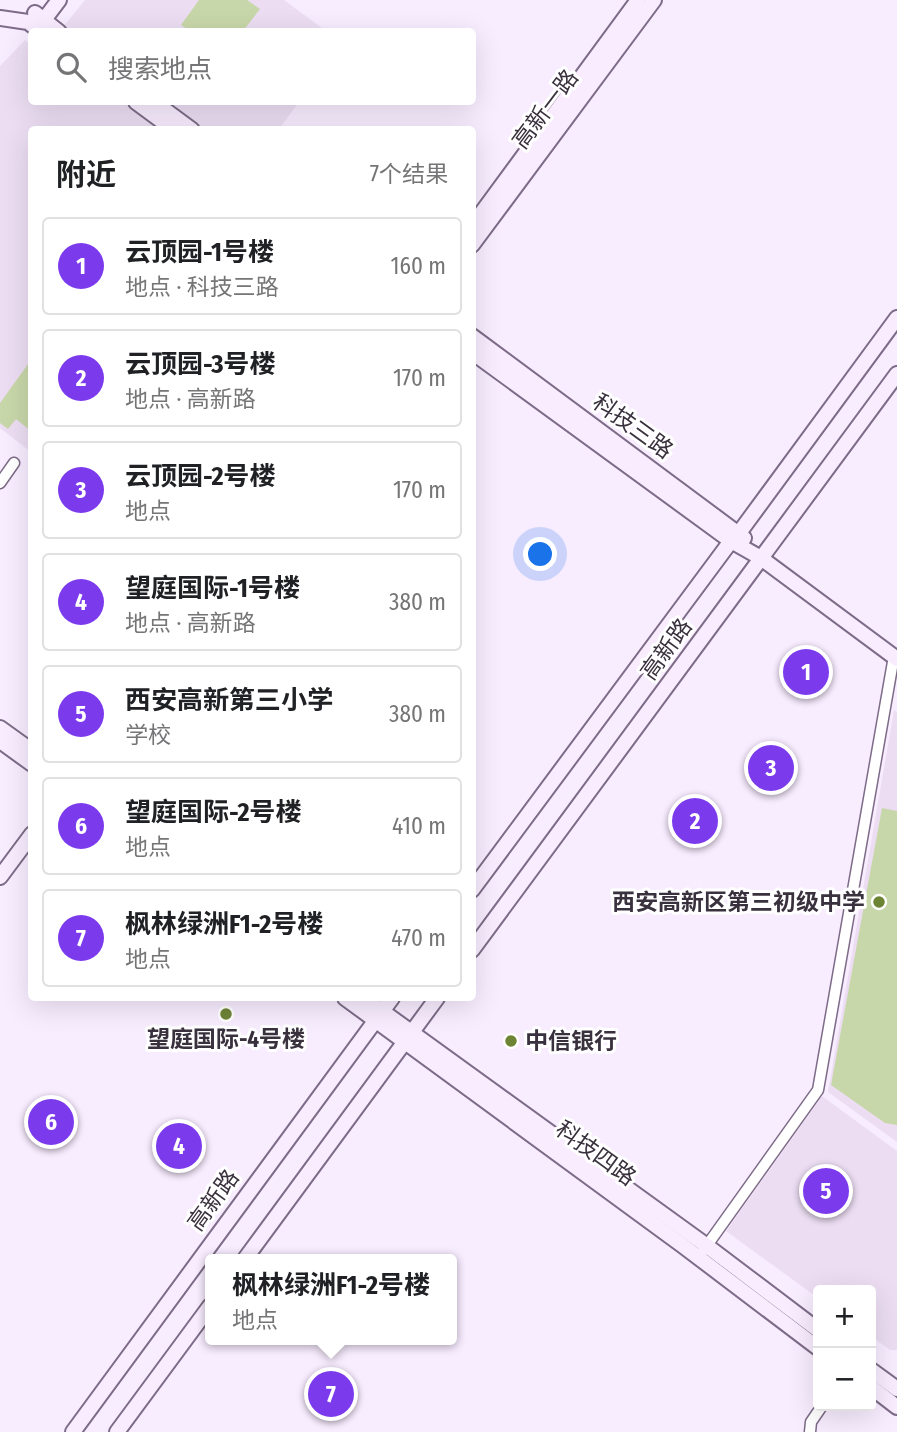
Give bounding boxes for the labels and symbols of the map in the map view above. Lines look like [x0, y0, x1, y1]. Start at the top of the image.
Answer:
street label: 高新一路 [506, 64, 584, 154]
street label: 科技三路 [588, 388, 678, 464]
your location [523, 537, 557, 571]
street label: 高新路 [634, 613, 698, 685]
pin: 1 [783, 646, 829, 698]
pin: 3 [748, 742, 794, 794]
pin: 2 [672, 795, 718, 847]
place label: 西安高新区第三初级中学 [612, 888, 865, 916]
marker: 西安高新区第三初级中学 [871, 894, 887, 910]
marker: 望庭国际-4号楼 [218, 1006, 234, 1022]
place label: 望庭国际-4号楼 [147, 1025, 305, 1053]
place label: 中信银行 [525, 1027, 617, 1055]
marker: 中信银行 [503, 1033, 519, 1049]
pin: 6 [28, 1096, 74, 1148]
street label: 科技四路 [551, 1115, 641, 1191]
pin: 4 [156, 1120, 202, 1172]
street label: 高新路 [181, 1164, 245, 1236]
pin: 5 [803, 1165, 849, 1217]
pin: 7 [308, 1368, 354, 1420]

